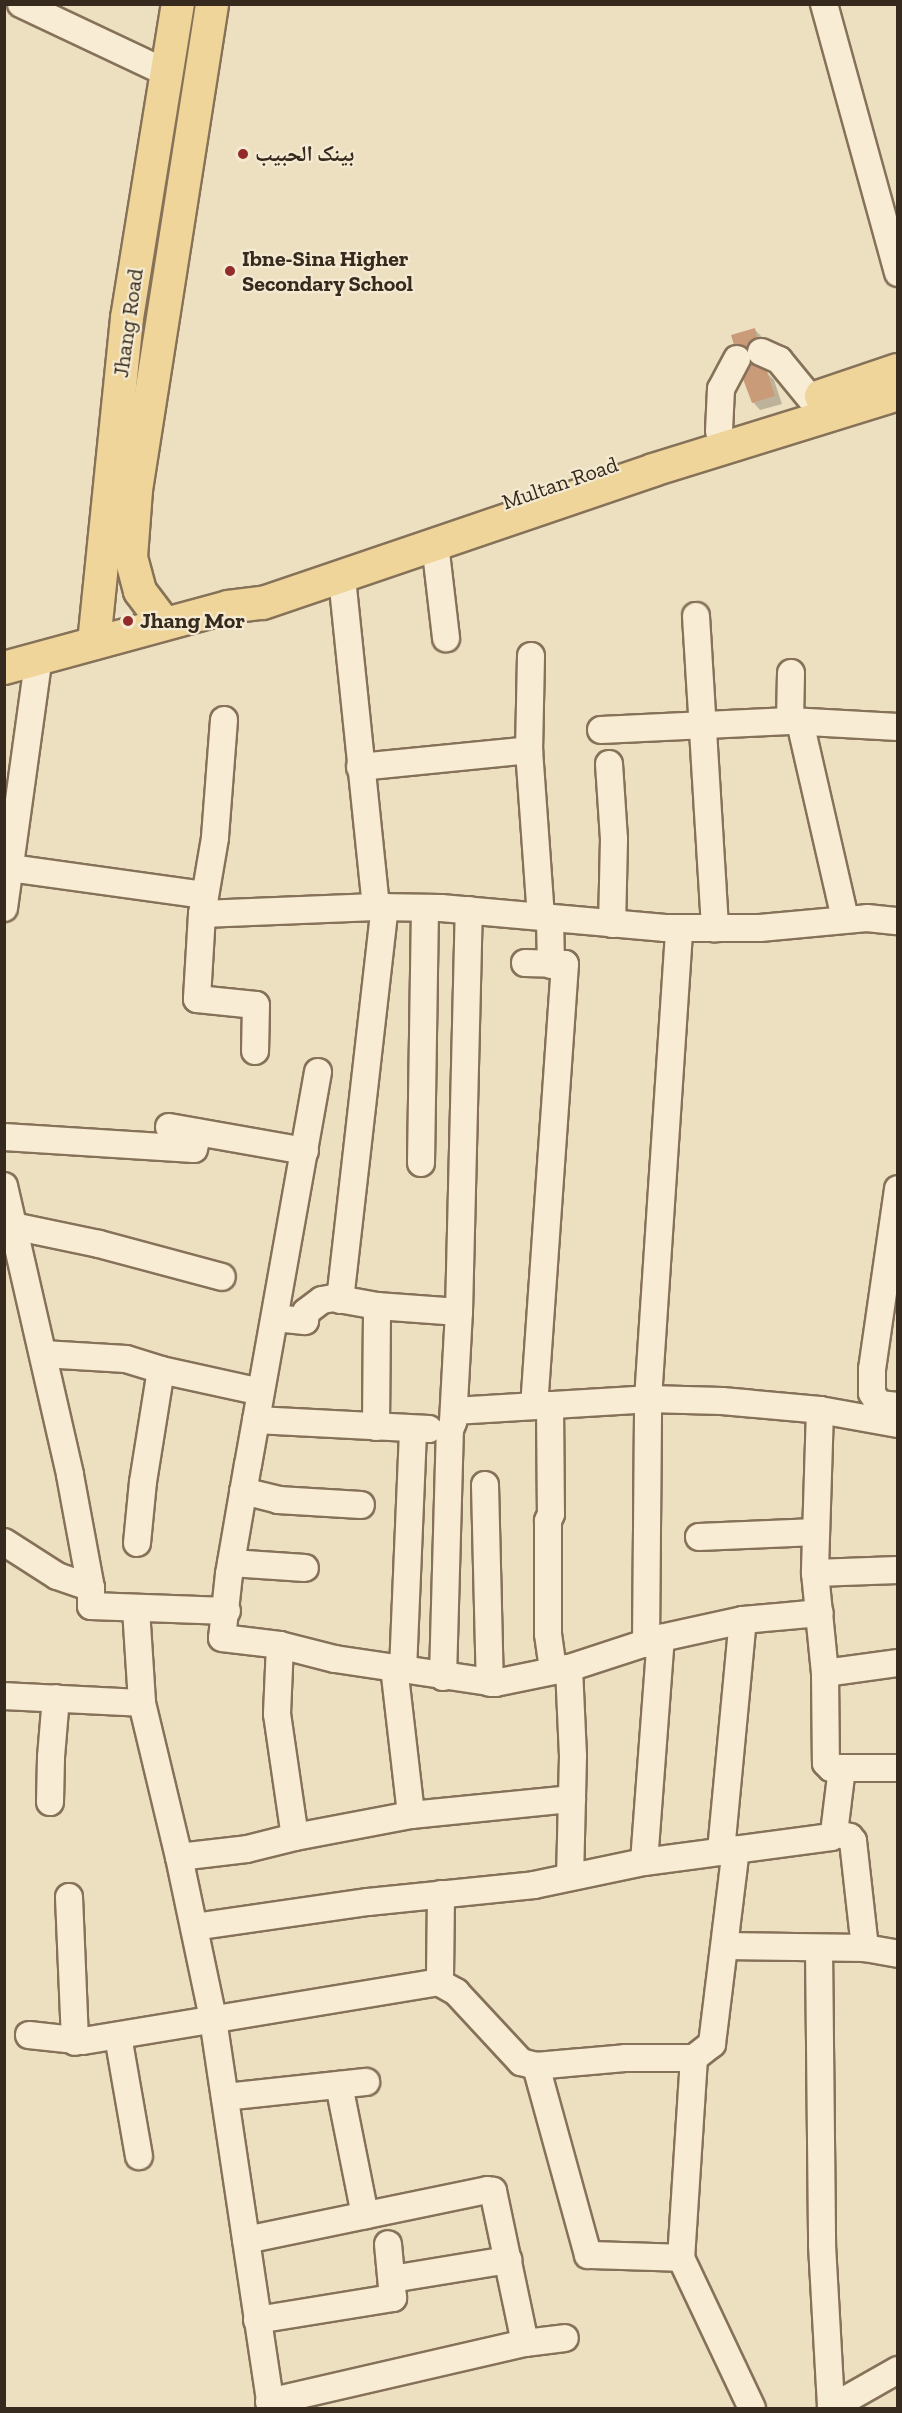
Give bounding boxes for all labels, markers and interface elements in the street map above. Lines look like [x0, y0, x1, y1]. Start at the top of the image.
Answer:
place label: بينک الحبيب [255, 141, 354, 167]
marker: بينک الحبيب [236, 147, 250, 161]
place label: Ibne-Sina Higher Secondary School [242, 245, 414, 296]
marker: Ibne-Sina Higher Secondary School [223, 264, 237, 278]
street label: Jhang Road [107, 267, 149, 379]
street label: Multan Road [499, 451, 621, 515]
place label: Jhang Mor [140, 608, 245, 634]
marker: Jhang Mor [121, 614, 135, 628]

